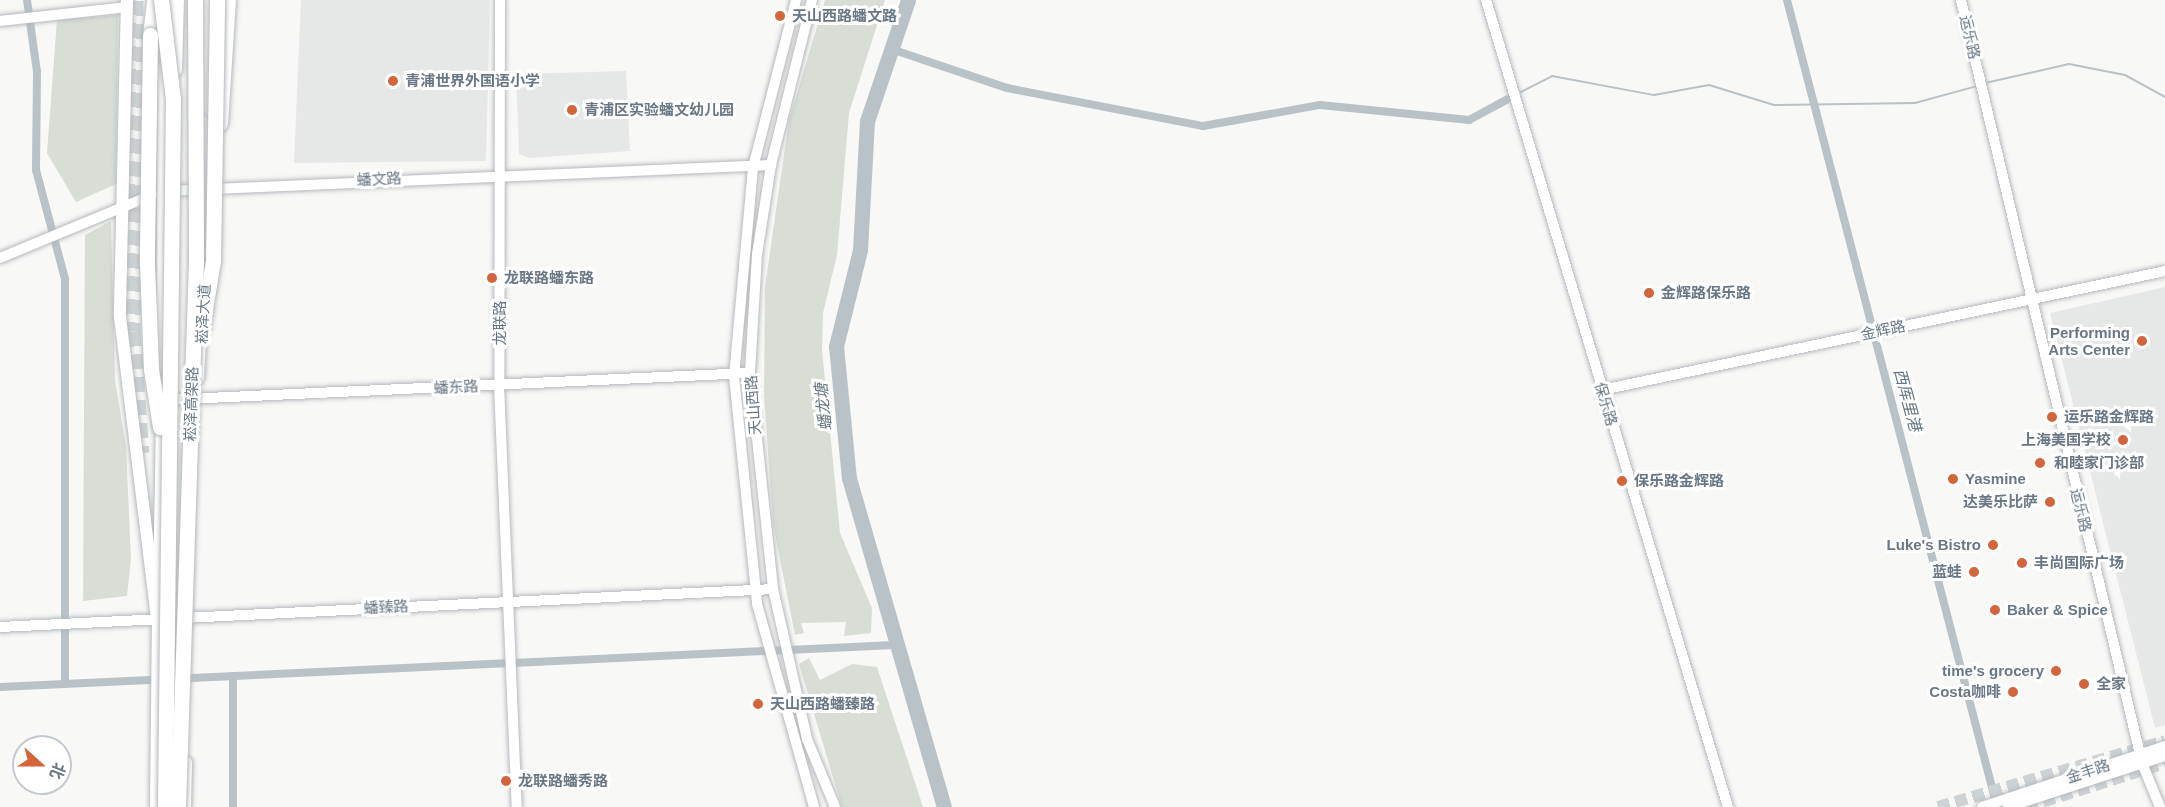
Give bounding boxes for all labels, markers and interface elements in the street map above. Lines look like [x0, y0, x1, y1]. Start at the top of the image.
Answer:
place label: 天山西路蟠文路 [792, 7, 897, 25]
marker: 天山西路蟠文路 [773, 9, 787, 23]
street label: 运乐路 [1956, 13, 1984, 61]
place label: 青浦世界外国语小学 [405, 72, 540, 90]
marker: 青浦世界外国语小学 [386, 74, 400, 88]
place label: 青浦区实验蟠文幼儿园 [584, 101, 734, 119]
marker: 青浦区实验蟠文幼儿园 [565, 103, 579, 117]
street label: 蟠文路 [356, 169, 402, 189]
place label: 龙联路蟠东路 [504, 269, 594, 287]
marker: 龙联路蟠东路 [485, 271, 499, 285]
street label: 崧泽大道 [192, 284, 214, 344]
place label: 金辉路保乐路 [1661, 284, 1751, 302]
marker: 金辉路保乐路 [1642, 286, 1656, 300]
street label: 龙联路 [491, 301, 509, 345]
street label: 金辉路 [1859, 317, 1907, 343]
place label: Performing Arts Center [2048, 323, 2130, 358]
marker: Performing Arts Center [2135, 334, 2149, 348]
street label: 崧泽高架路 [181, 366, 201, 442]
water label: 西厍里港 [1889, 367, 1925, 433]
street label: 天山西路 [742, 374, 764, 436]
street label: 蟠东路 [433, 377, 479, 397]
street label: 保乐路 [1591, 380, 1621, 428]
water label: 蟠龙塘 [812, 382, 836, 432]
place label: 运乐路金辉路 [2064, 408, 2154, 426]
marker: 运乐路金辉路 [2045, 410, 2059, 424]
place label: 上海美国学校 [2021, 431, 2111, 449]
marker: 上海美国学校 [2116, 433, 2130, 447]
marker: 和睦家门诊部 [2031, 454, 2049, 472]
place label: 和睦家门诊部 [2054, 454, 2144, 472]
place label: Yasmine [1965, 470, 2026, 488]
place label: 保乐路金辉路 [1634, 472, 1724, 490]
marker: Yasmine [1946, 472, 1960, 486]
marker: 保乐路金辉路 [1615, 474, 1629, 488]
street label: 运乐路 [2067, 486, 2095, 534]
place label: 达美乐比萨 [1963, 493, 2038, 511]
marker: 达美乐比萨 [2043, 495, 2057, 509]
place label: Luke's Bistro [1887, 536, 1981, 554]
marker: Luke's Bistro [1986, 538, 2000, 552]
place label: 丰尚国际广场 [2034, 554, 2124, 572]
marker: 丰尚国际广场 [2015, 556, 2029, 570]
place label: 蓝蛙 [1932, 563, 1962, 581]
marker: 蓝蛙 [1967, 565, 1981, 579]
street label: 蟠臻路 [363, 597, 409, 617]
place label: Baker & Spice [2007, 601, 2108, 619]
marker: Baker & Spice [1988, 603, 2002, 617]
place label: time's grocery [1942, 662, 2044, 680]
marker: time's grocery [2049, 664, 2063, 678]
place label: 全家 [2096, 675, 2126, 693]
marker: 全家 [2077, 677, 2091, 691]
place label: Costa咖啡 [1929, 683, 2001, 701]
marker: Costa咖啡 [2006, 685, 2020, 699]
place label: 天山西路蟠臻路 [770, 695, 875, 713]
marker: 天山西路蟠臻路 [751, 697, 765, 711]
north arrow [12, 735, 72, 795]
street label: 金丰路 [2064, 755, 2112, 787]
text: 北 [47, 760, 68, 781]
place label: 龙联路蟠秀路 [518, 772, 608, 790]
marker: 龙联路蟠秀路 [499, 774, 513, 788]

